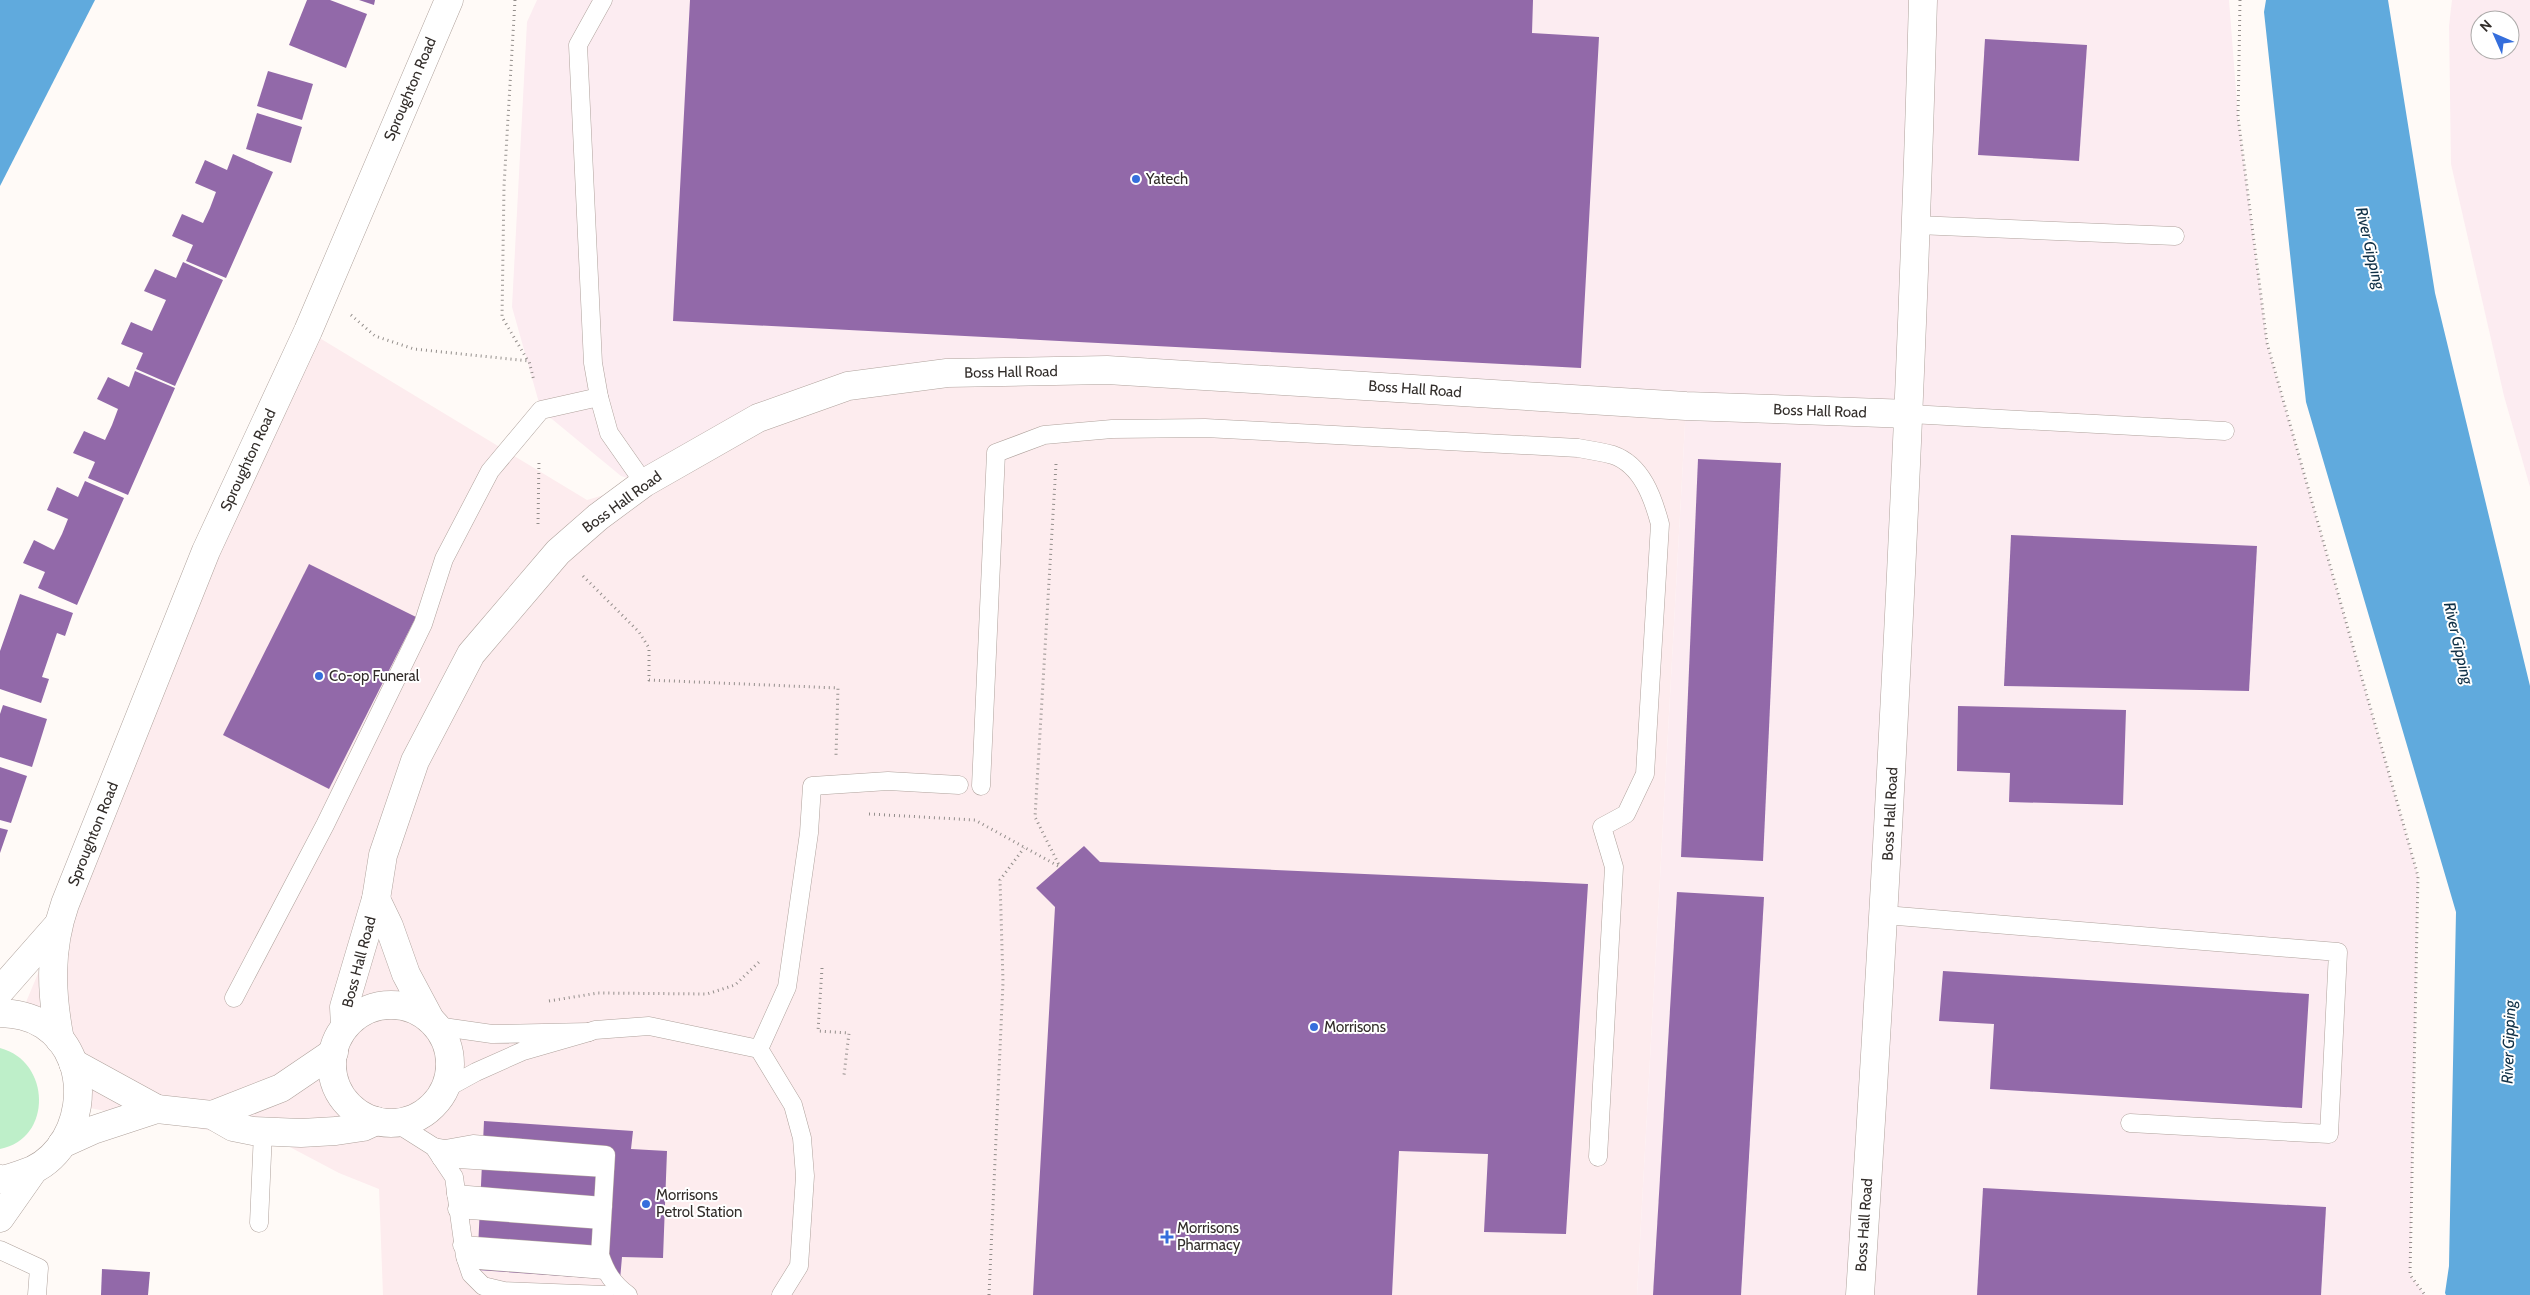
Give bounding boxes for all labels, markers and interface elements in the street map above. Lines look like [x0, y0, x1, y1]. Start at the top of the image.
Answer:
north arrow [2470, 10, 2520, 60]
text: N [2476, 16, 2496, 36]
street label: Sproughton Road [380, 35, 440, 143]
place label: Yatech [1145, 170, 1188, 188]
marker: Yatech [1130, 173, 1142, 185]
water label: River Gipping [2352, 205, 2389, 292]
street label: Boss Hall Road [964, 362, 1058, 382]
street label: Boss Hall Road [1368, 377, 1462, 401]
street label: Boss Hall Road [1773, 400, 1867, 422]
street label: Sproughton Road [216, 406, 280, 514]
street label: Boss Hall Road [579, 467, 665, 537]
water label: River Gipping [2440, 600, 2477, 687]
place label: Co-op Funeral [329, 667, 420, 685]
marker: Co-op Funeral [313, 670, 325, 682]
street label: Boss Hall Road [1879, 767, 1901, 861]
street label: Sproughton Road [64, 779, 122, 889]
street label: Boss Hall Road [338, 914, 380, 1010]
water label: River Gipping [2498, 999, 2519, 1084]
place label: Morrisons [1324, 1018, 1386, 1036]
marker: Morrisons [1308, 1021, 1320, 1033]
street label: Boss Hall Road [1852, 1178, 1876, 1272]
place label: Morrisons Petrol Station [656, 1186, 742, 1221]
marker: Morrisons Petrol Station [640, 1198, 652, 1210]
place label: Morrisons Pharmacy [1177, 1219, 1241, 1254]
marker: Morrisons Pharmacy [1161, 1231, 1173, 1243]

